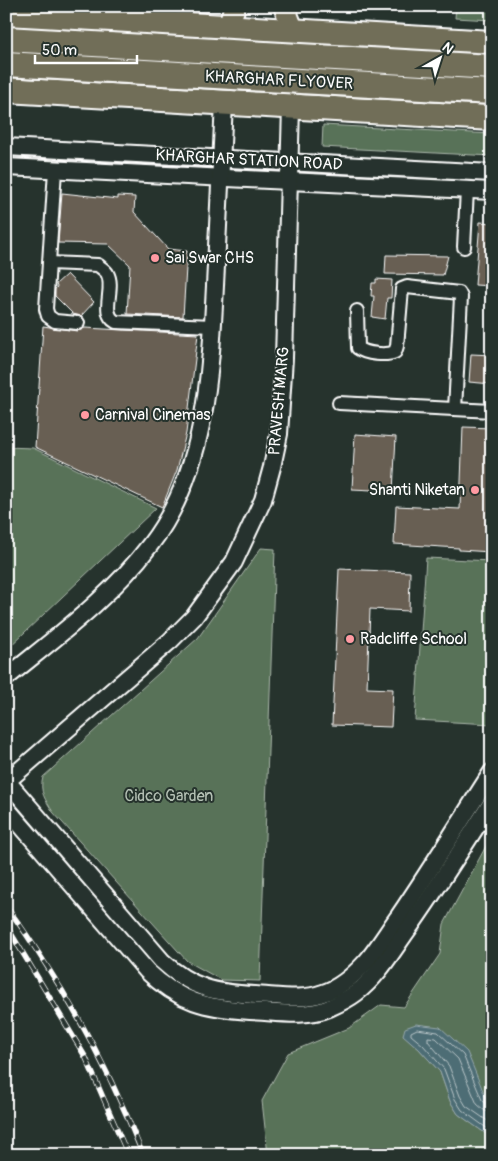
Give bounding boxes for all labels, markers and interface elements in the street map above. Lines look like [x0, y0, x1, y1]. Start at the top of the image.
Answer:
scale bar [35, 32, 138, 64]
north arrow [416, 32, 466, 82]
text: N [439, 39, 457, 58]
text: 50 m [42, 41, 77, 60]
street label: KHARGHAR FLYOVER [204, 66, 354, 94]
street label: KHARGHAR STATION ROAD [155, 145, 343, 175]
place label: Sai Swar CHS [165, 248, 254, 268]
marker: Sai Swar CHS [149, 252, 161, 264]
street label: PRAVESH MARG [264, 346, 294, 456]
place label: Carnival Cinemas [95, 405, 210, 425]
marker: Carnival Cinemas [79, 409, 91, 421]
place label: Shanti Niketan [369, 480, 465, 500]
marker: Shanti Niketan [469, 484, 481, 496]
place label: Radcliffe School [360, 629, 467, 649]
marker: Radcliffe School [344, 633, 356, 645]
park label: Cidco Garden [125, 786, 213, 806]

